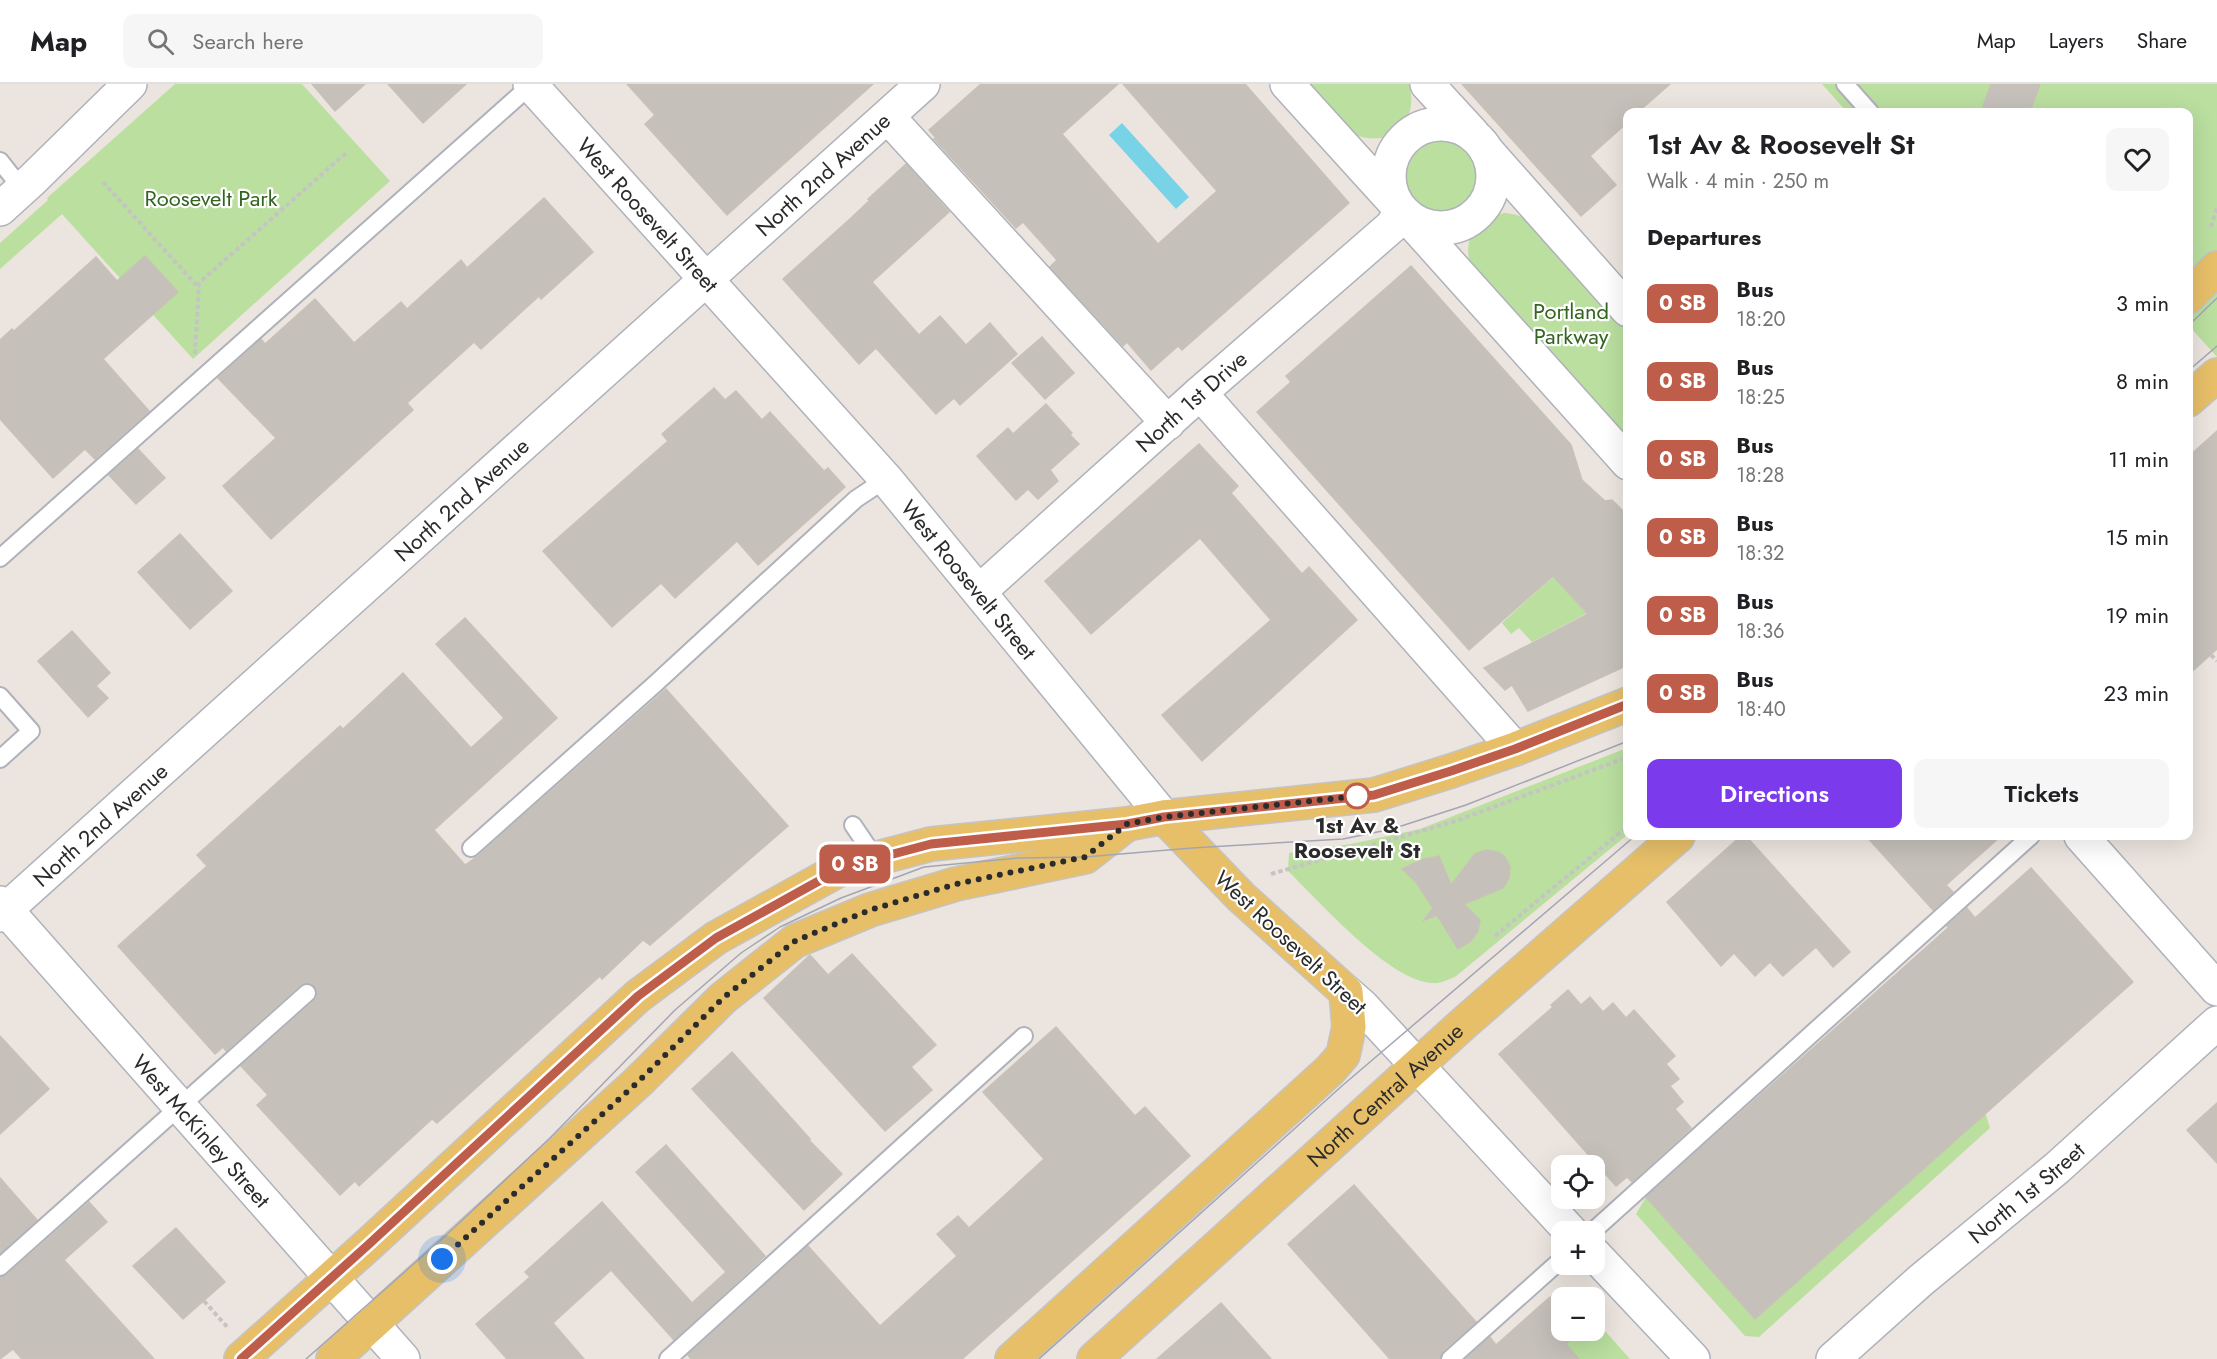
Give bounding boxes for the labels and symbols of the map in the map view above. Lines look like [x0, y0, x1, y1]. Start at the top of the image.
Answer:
street label: North 2nd Avenue [748, 105, 897, 244]
street label: West Roosevelt Street [569, 130, 727, 300]
park label: Roosevelt Park [144, 182, 278, 214]
park label: Portland Parkway [1533, 295, 1609, 352]
street label: North 1st Drive [1128, 343, 1254, 460]
street label: North 2nd Avenue [387, 430, 536, 569]
street label: West Roosevelt Street [893, 493, 1045, 667]
street label: North 2nd Avenue [26, 755, 175, 894]
marker: 1st Av & Roosevelt St [1344, 783, 1370, 809]
place label: 1st Av & Roosevelt St [1294, 809, 1420, 866]
line badge: 0 SB [813, 844, 897, 884]
street label: West Roosevelt Street [1208, 863, 1375, 1022]
street label: North Central Avenue [1300, 1015, 1470, 1174]
street label: West McKinley Street [125, 1047, 278, 1215]
street label: North 1st Street [1961, 1134, 2092, 1251]
your location [427, 1244, 457, 1274]

